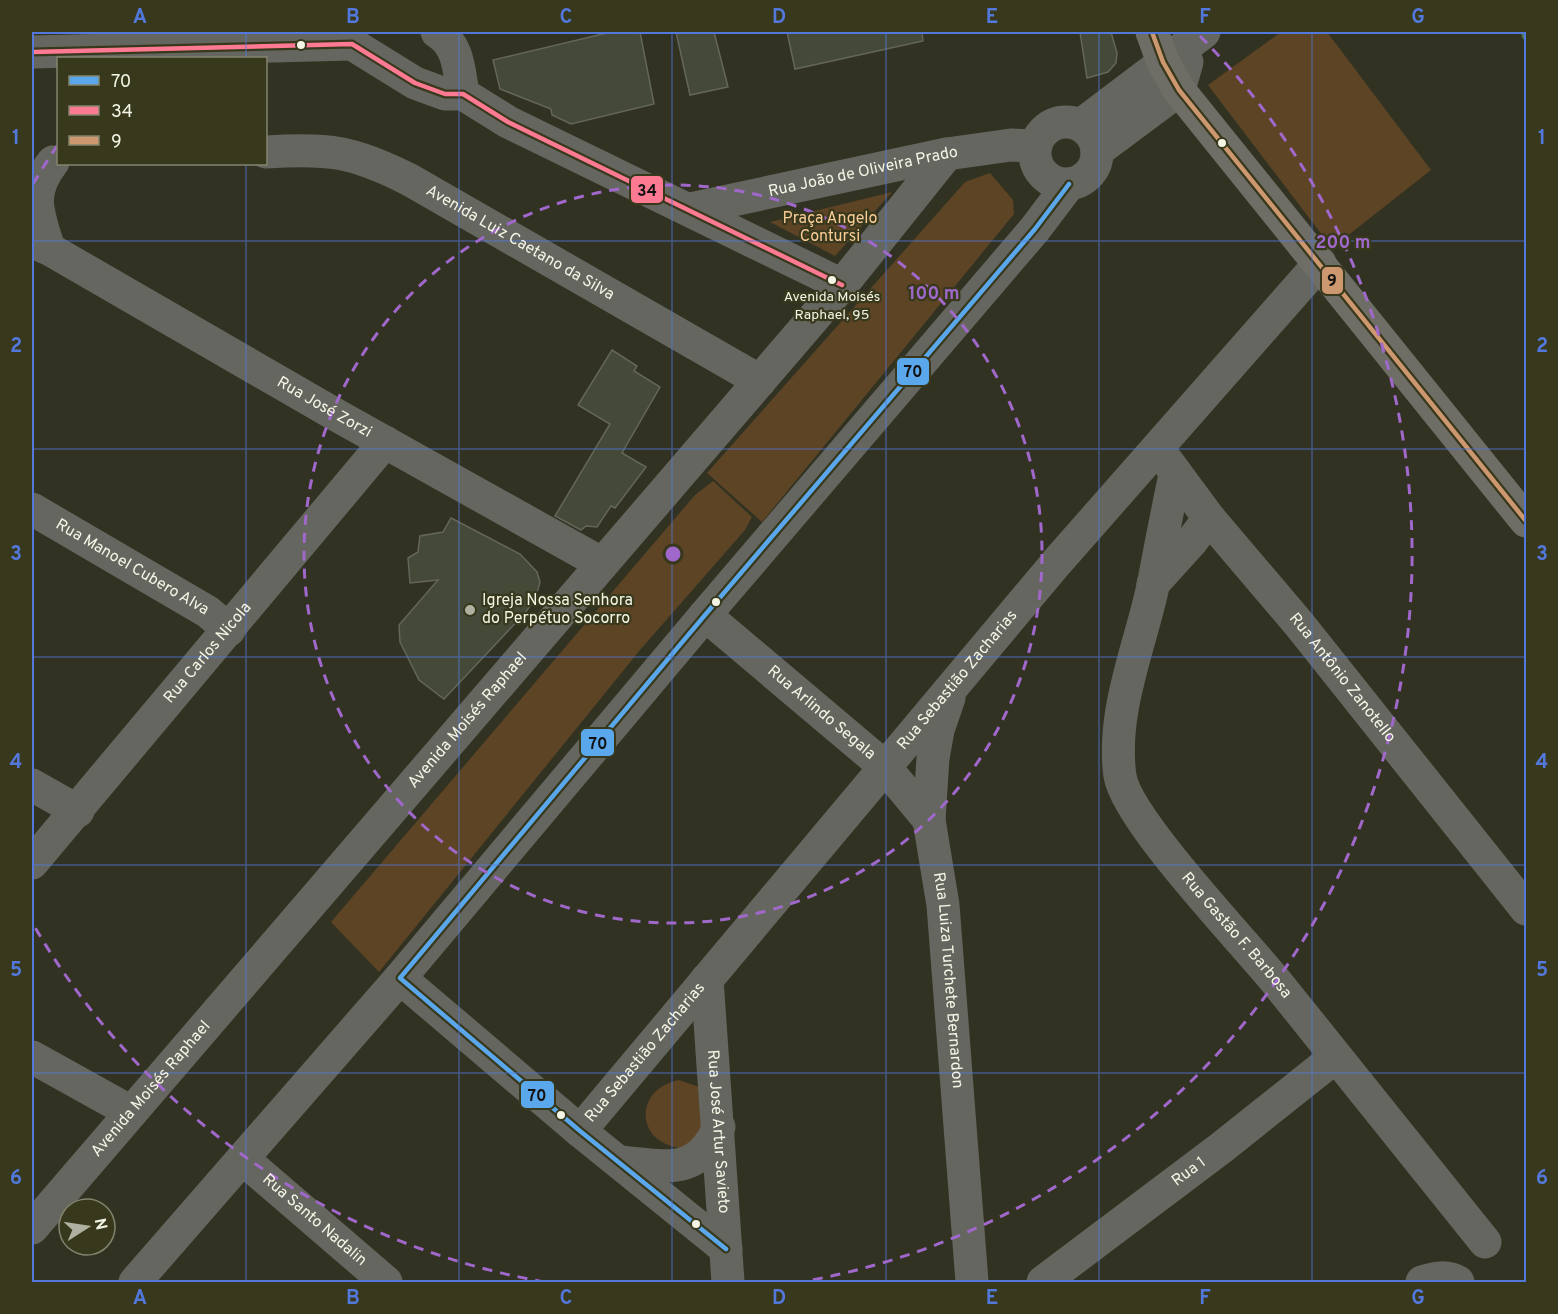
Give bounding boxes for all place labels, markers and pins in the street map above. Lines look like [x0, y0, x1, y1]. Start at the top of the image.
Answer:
unlabelled marker [295, 39, 307, 51]
unlabelled marker [1216, 137, 1228, 149]
marker: Avenida Moisés Raphael, 95 [826, 274, 838, 286]
place label: Avenida Moisés Raphael, 95 [784, 289, 880, 324]
centre of rings [663, 544, 683, 564]
place label: Igreja Nossa Senhora do Perpétuo Socorro [482, 591, 633, 629]
unlabelled marker [710, 596, 722, 608]
marker: Igreja Nossa Senhora do Perpétuo Socorro [463, 603, 477, 617]
unlabelled marker [555, 1109, 567, 1121]
unlabelled marker [690, 1218, 702, 1230]

